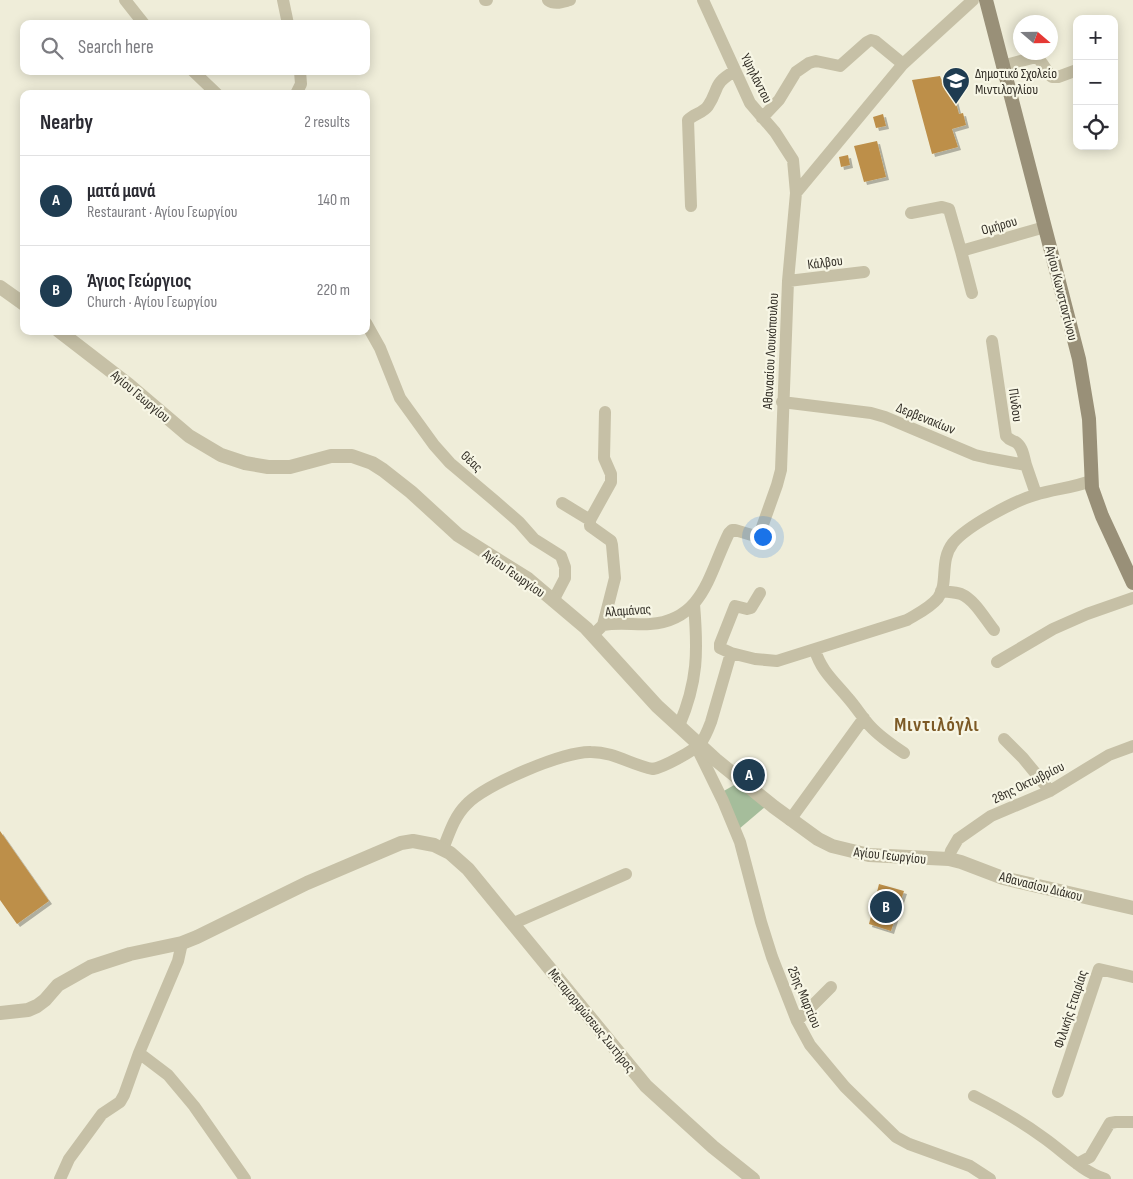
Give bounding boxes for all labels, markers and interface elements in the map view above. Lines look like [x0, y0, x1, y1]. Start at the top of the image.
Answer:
north arrow [1013, 15, 1058, 60]
map controls [1073, 15, 1118, 150]
button: + [1073, 15, 1118, 60]
search box [20, 20, 370, 75]
icon: search [38, 34, 66, 62]
text: Search here [78, 36, 154, 59]
street label: Υψηλάντου [737, 50, 776, 106]
button: − [1073, 60, 1118, 105]
place label: Δημοτικό Σχολείο Μιντιλογλίου [975, 65, 1057, 98]
school or university icon: Δημοτικό Σχολείο Μιντιλογλίου [941, 66, 971, 105]
button: locate [1073, 105, 1118, 150]
text: Nearby [40, 110, 93, 135]
text: 2 results [304, 113, 350, 132]
text: ματά μανά [87, 180, 155, 203]
text: A [52, 191, 60, 210]
text: 140 m [318, 191, 350, 210]
text: Restaurant · Αγίου Γεωργίου [87, 203, 238, 222]
street label: Ομήρου [979, 212, 1019, 239]
street label: Αγίου Κωνσταντίνου [1041, 243, 1081, 342]
street label: Κάλβου [806, 252, 844, 273]
text: Άγιος Γεώργιος [87, 270, 191, 293]
text: B [52, 281, 60, 300]
text: 220 m [317, 281, 350, 300]
street label: Αθανασίου Λουκόπουλου [759, 292, 782, 411]
text: Church · Αγίου Γεωργίου [87, 293, 217, 312]
street label: Αγίου Γεωργίου [107, 366, 174, 426]
street label: Πίνδου [1005, 387, 1026, 423]
street label: Δερβενακίων [894, 399, 958, 438]
street label: Θέας [457, 447, 486, 476]
your location [750, 524, 776, 550]
street label: Αγίου Γεωργίου [478, 545, 548, 601]
street label: Αλαμάνας [604, 600, 652, 621]
district label: Μιντιλόγλι [894, 714, 980, 737]
pin: A [733, 756, 765, 794]
street label: 28ης Οκτωβρίου [989, 758, 1067, 807]
street label: Αγίου Γεωργίου [852, 843, 927, 868]
street label: Αθανασίου Διάκου [997, 868, 1084, 905]
pin: B [870, 888, 902, 926]
street label: 25ης Μαρτίου [784, 964, 825, 1031]
street label: Μεταμορφώσεως Σωτήρος [545, 965, 639, 1076]
street label: Φιλικής Εταιρίας [1050, 968, 1091, 1050]

